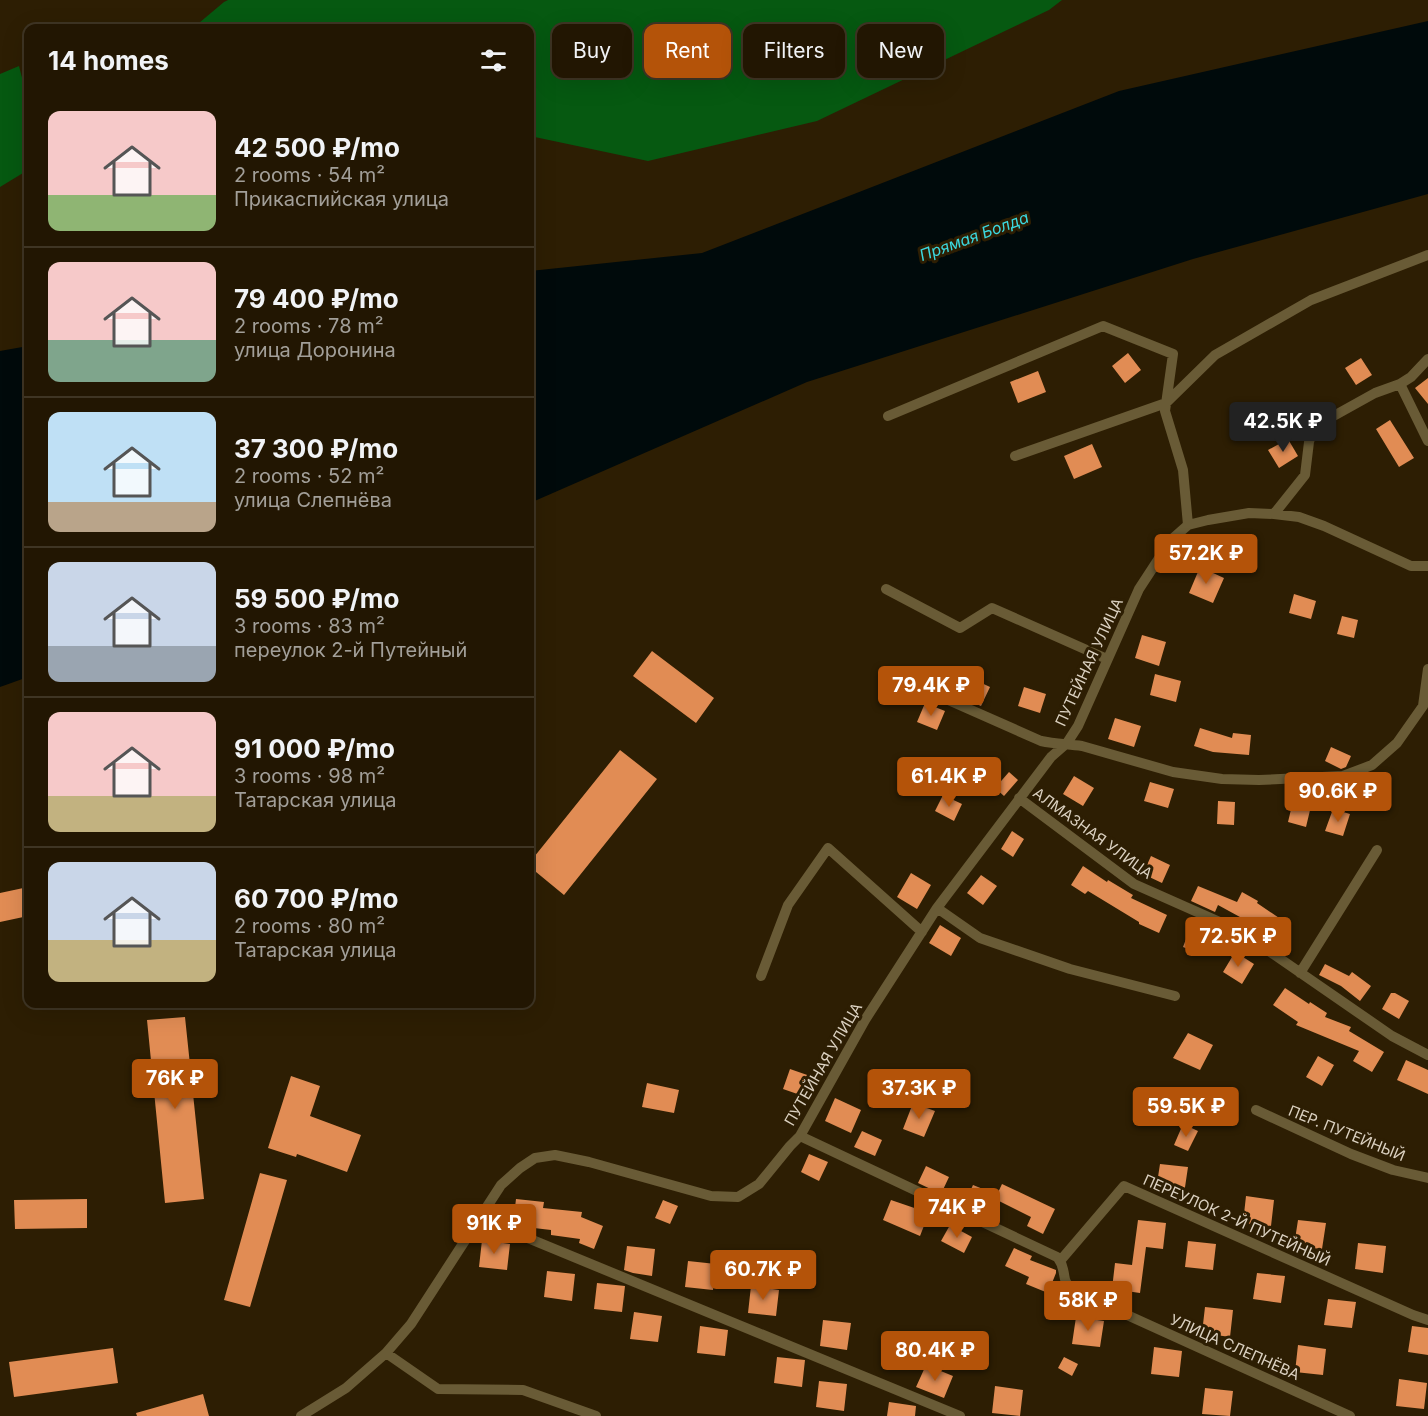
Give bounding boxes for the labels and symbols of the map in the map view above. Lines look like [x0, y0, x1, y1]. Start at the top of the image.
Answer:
water label: Прямая Болда [917, 207, 1032, 265]
pin: 42.5K ₽ [1228, 402, 1338, 453]
pin: 57.2K ₽ [1151, 534, 1261, 585]
street label: ПУТЕЙНАЯ УЛИЦА [1051, 595, 1127, 729]
pin: 79.4K ₽ [876, 666, 986, 717]
pin: 61.4K ₽ [894, 757, 1004, 808]
pin: 90.6K ₽ [1283, 772, 1393, 823]
street label: АЛМАЗНАЯ УЛИЦА [1029, 783, 1157, 883]
pin: 72.5K ₽ [1183, 917, 1293, 968]
street label: ПУТЕЙНАЯ УЛИЦА [780, 999, 866, 1129]
pin: 76K ₽ [133, 1059, 217, 1110]
pin: 37.3K ₽ [864, 1069, 974, 1120]
pin: 59.5K ₽ [1131, 1087, 1241, 1138]
street label: ПЕР. ПУТЕЙНЫЙ [1286, 1101, 1408, 1165]
street label: ПЕРЕУЛОК 2-Й ПУТЕЙНЫЙ [1140, 1170, 1334, 1270]
pin: 74K ₽ [915, 1188, 999, 1239]
pin: 91K ₽ [452, 1204, 536, 1255]
pin: 60.7K ₽ [708, 1250, 818, 1301]
pin: 58K ₽ [1046, 1281, 1130, 1332]
street label: УЛИЦА СЛЕПНЁВА [1167, 1310, 1303, 1384]
pin: 80.4K ₽ [880, 1331, 990, 1382]

